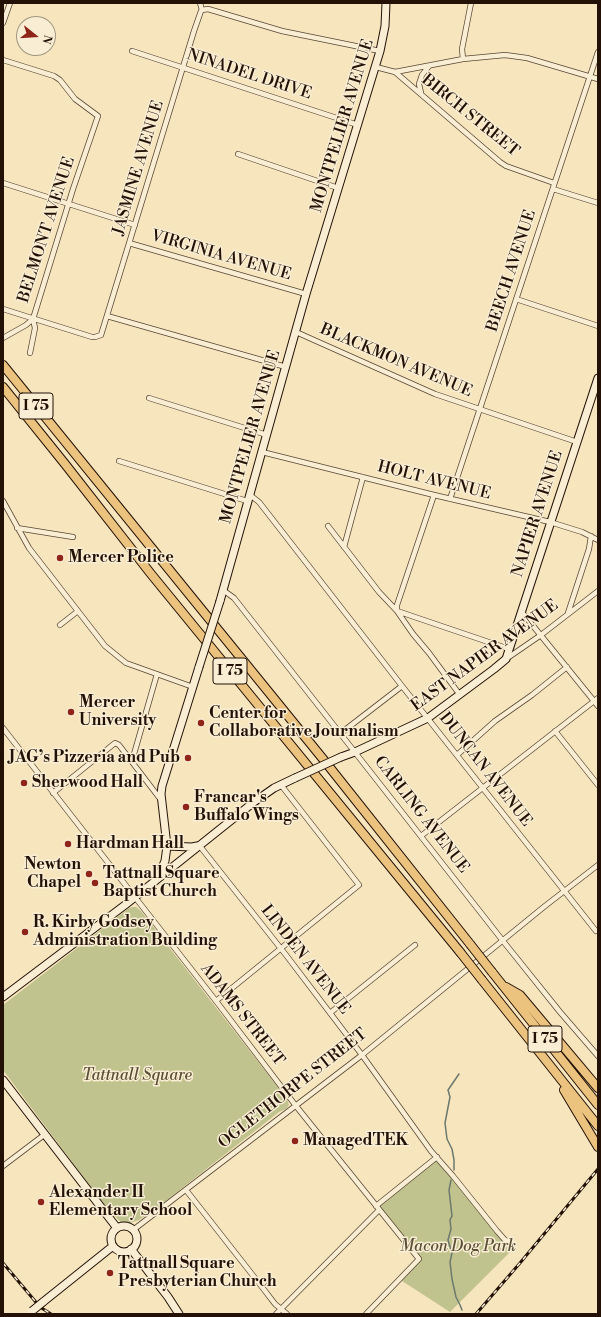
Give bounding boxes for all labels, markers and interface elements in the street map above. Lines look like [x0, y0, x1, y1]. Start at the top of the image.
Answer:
north arrow [16, 16, 56, 56]
text: N [39, 33, 54, 45]
street label: MONTPELIER AVENUE [307, 37, 379, 215]
street label: NINADEL DRIVE [184, 46, 314, 104]
street label: BIRCH STREET [417, 71, 523, 161]
street label: JASMINE AVENUE [109, 98, 169, 238]
street label: BELMONT AVENUE [14, 155, 80, 305]
street label: BEECH AVENUE [483, 208, 541, 334]
street label: VIRGINIA AVENUE [149, 227, 293, 285]
street label: BLACKMON AVENUE [317, 320, 475, 402]
street label: MONTPELIER AVENUE [217, 348, 285, 526]
road number: I 75 [19, 393, 53, 419]
street label: NAPIER AVENUE [509, 448, 567, 580]
street label: HOLT AVENUE [375, 458, 493, 504]
place label: Mercer Police [68, 548, 174, 568]
marker: Mercer Police [55, 553, 65, 563]
street label: EAST NAPIER AVENUE [408, 596, 562, 716]
road number: I 75 [213, 658, 247, 684]
place label: Mercer University [79, 693, 156, 731]
place label: Center for Collaborative Journalism [209, 704, 398, 742]
marker: Mercer University [66, 707, 76, 717]
street label: DUNCAN AVENUE [435, 709, 535, 831]
marker: Center for Collaborative Journalism [196, 718, 206, 728]
place label: JAG’s Pizzeria and Pub [9, 748, 180, 768]
marker: JAG’s Pizzeria and Pub [183, 753, 193, 763]
street label: CARLING AVENUE [369, 753, 473, 877]
place label: Sherwood Hall [32, 773, 143, 793]
marker: Sherwood Hall [19, 778, 29, 788]
place label: Francar's Buffalo Wings [194, 788, 299, 826]
marker: Francar's Buffalo Wings [181, 802, 191, 812]
place label: Hardman Hall [76, 834, 184, 854]
marker: Hardman Hall [63, 839, 73, 849]
place label: Newton Chapel [24, 855, 81, 893]
place label: Tattnall Square Baptist Church [103, 864, 220, 902]
marker: Newton Chapel [84, 869, 94, 879]
marker: Tattnall Square Baptist Church [90, 878, 100, 888]
street label: LINDEN AVENUE [256, 901, 354, 1019]
place label: R. Kirby Godsey Administration Building [33, 913, 217, 951]
marker: R. Kirby Godsey Administration Building [20, 927, 30, 937]
street label: ADAMS STREET [196, 960, 288, 1070]
street label: OGLETHORPE STREET [215, 1025, 371, 1153]
road number: I 75 [528, 1026, 562, 1052]
park label: Tattnall Square [82, 1066, 192, 1086]
place label: ManagedTEK [303, 1131, 408, 1151]
marker: ManagedTEK [290, 1136, 300, 1146]
place label: Alexander II Elementary School [49, 1183, 192, 1221]
marker: Alexander II Elementary School [36, 1197, 46, 1207]
park label: Macon Dog Park [400, 1237, 516, 1257]
place label: Tattnall Square Presbyterian Church [118, 1254, 277, 1292]
marker: Tattnall Square Presbyterian Church [105, 1268, 115, 1278]

